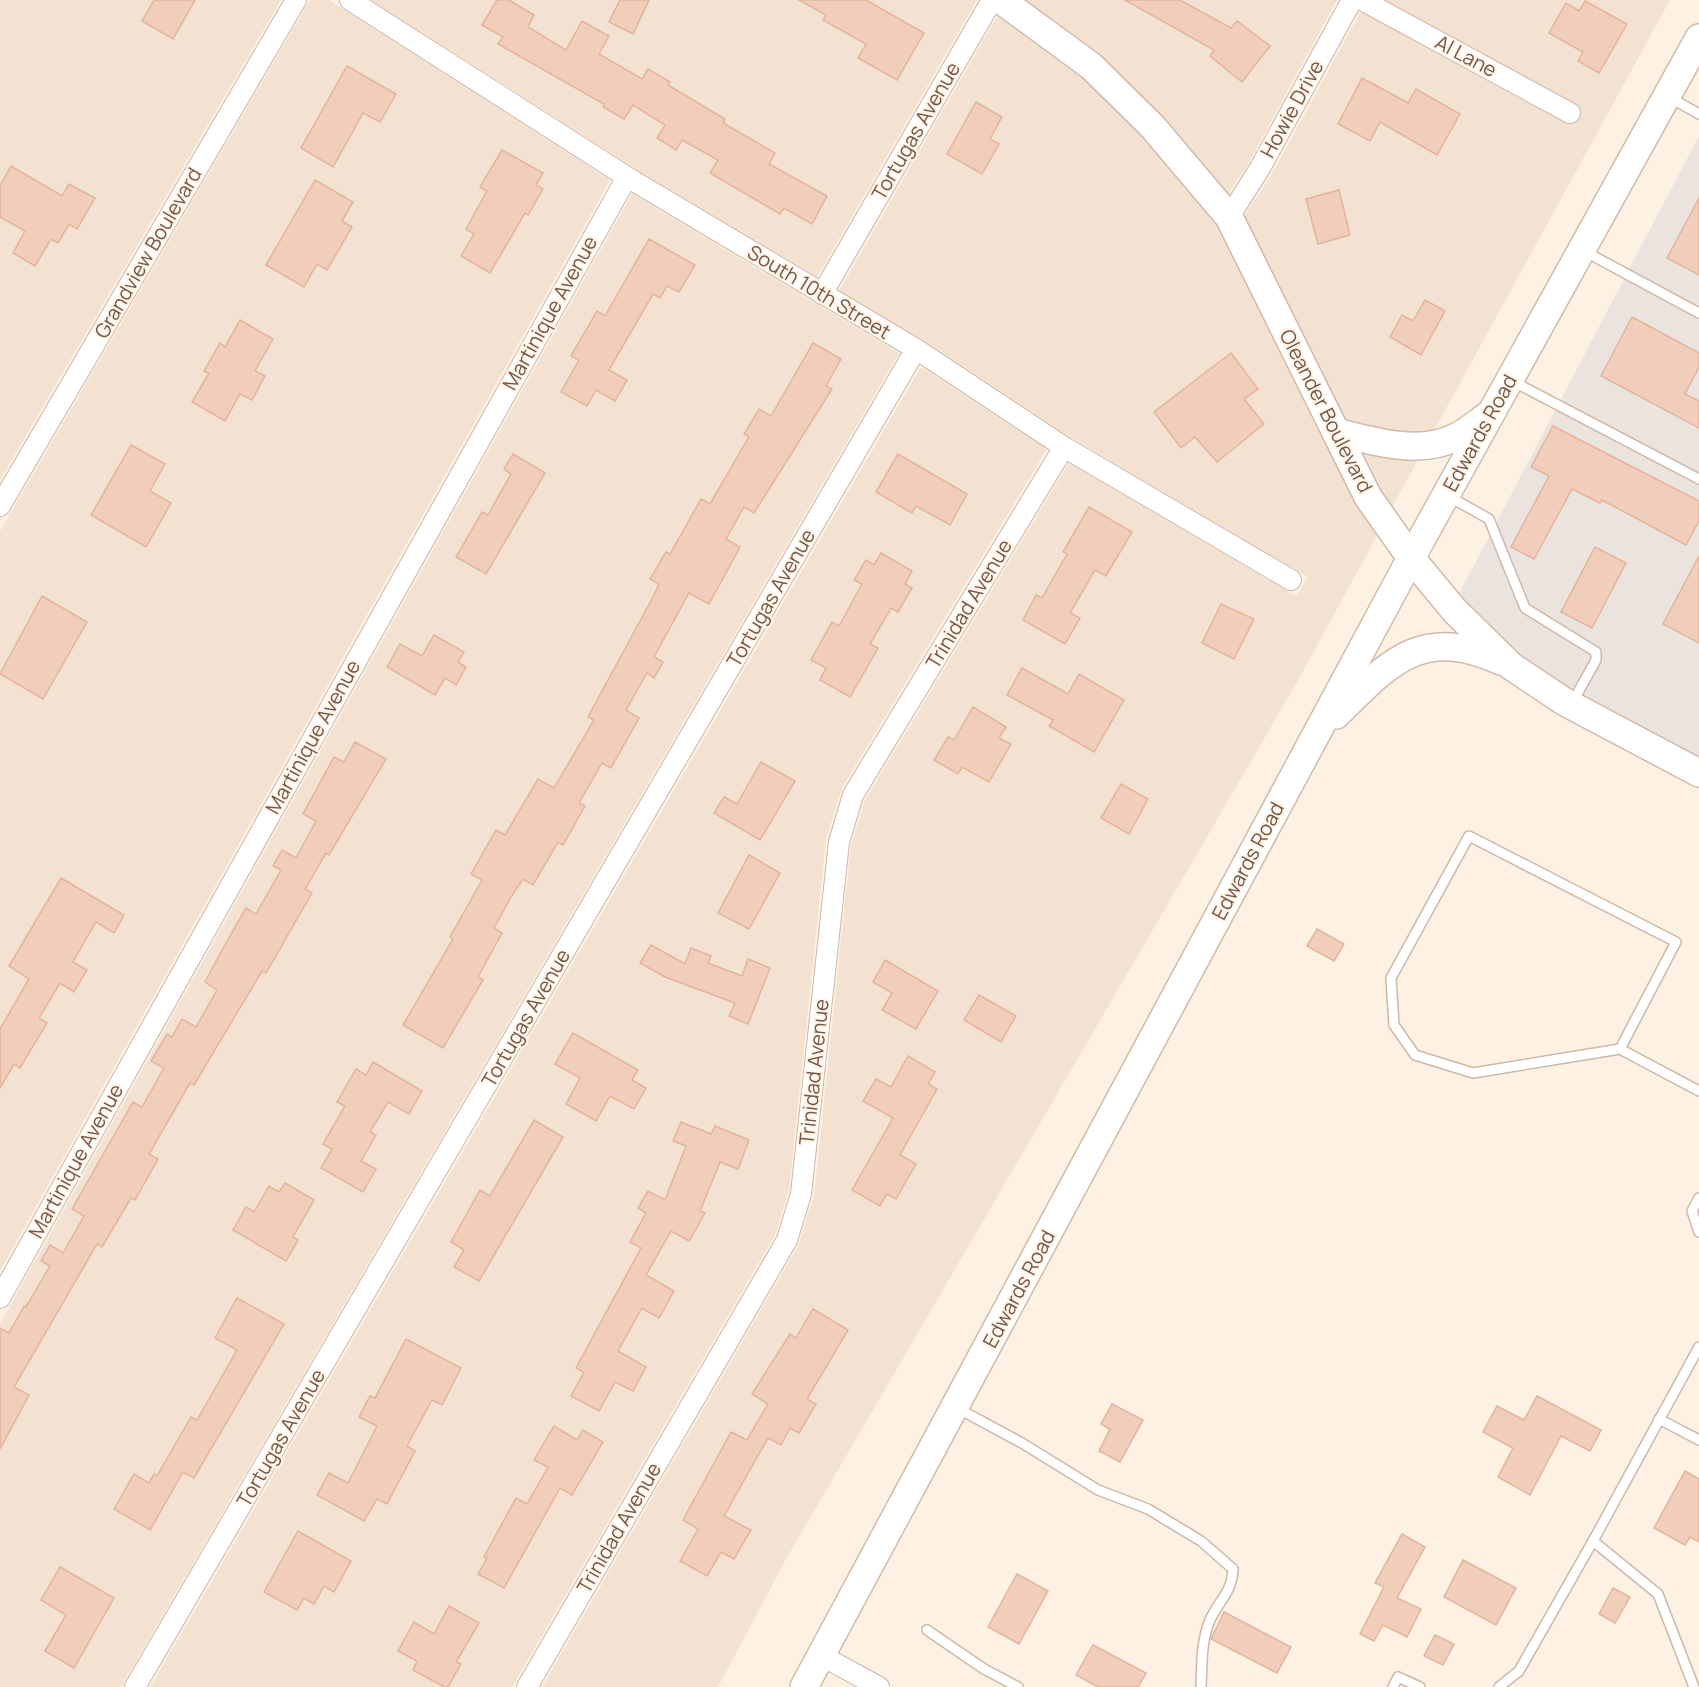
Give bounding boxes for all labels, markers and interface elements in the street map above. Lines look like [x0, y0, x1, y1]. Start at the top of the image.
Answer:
street label: Al Lane [1431, 28, 1502, 83]
street label: Howie Drive [1254, 55, 1329, 162]
street label: Tortugas Avenue [865, 57, 966, 205]
street label: Grandview Boulevard [88, 163, 207, 343]
street label: Martinique Avenue [496, 231, 603, 395]
street label: South 10th Street [743, 238, 896, 345]
street label: Oleander Boulevard [1274, 325, 1379, 497]
street label: Edwards Road [1436, 369, 1523, 496]
street label: Tortugas Avenue [720, 524, 821, 672]
street label: Trinidad Avenue [919, 534, 1018, 674]
street label: Martinique Avenue [259, 655, 366, 819]
street label: Edwards Road [1205, 797, 1290, 924]
street label: Tortugas Avenue [475, 944, 576, 1092]
street label: Trinidad Avenue [792, 998, 835, 1146]
street label: Martinique Avenue [22, 1079, 129, 1243]
street label: Edwards Road [976, 1225, 1061, 1352]
street label: Tortugas Avenue [230, 1364, 331, 1512]
street label: Trinidad Avenue [570, 1458, 667, 1598]

